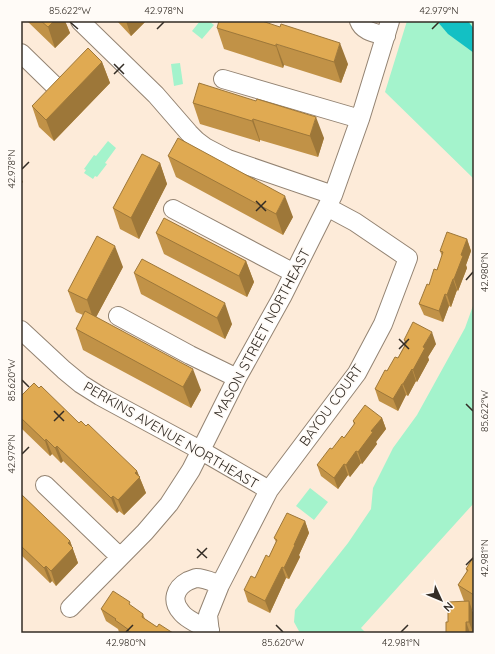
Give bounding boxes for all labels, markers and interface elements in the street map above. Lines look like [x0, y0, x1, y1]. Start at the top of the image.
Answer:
text: 85.622°W [49, 4, 91, 17]
text: 42.978°N [144, 4, 184, 17]
text: 42.979°N [419, 4, 459, 17]
text: 42.978°N [5, 149, 18, 189]
street label: MASON STREET NORTHEAST [210, 245, 314, 421]
text: 42.980°N [478, 252, 491, 292]
text: 85.620°W [5, 359, 18, 401]
street label: BAYOU COURT [295, 360, 367, 450]
street label: PERKINS AVENUE NORTHEAST [80, 377, 262, 493]
text: 85.622°W [478, 390, 491, 432]
text: 42.979°N [5, 434, 18, 474]
text: 42.981°N [478, 539, 491, 577]
north arrow [421, 580, 461, 620]
text: N [440, 599, 456, 615]
text: 42.980°N [106, 636, 146, 649]
text: 85.620°W [262, 636, 304, 649]
text: 42.981°N [382, 636, 420, 649]

